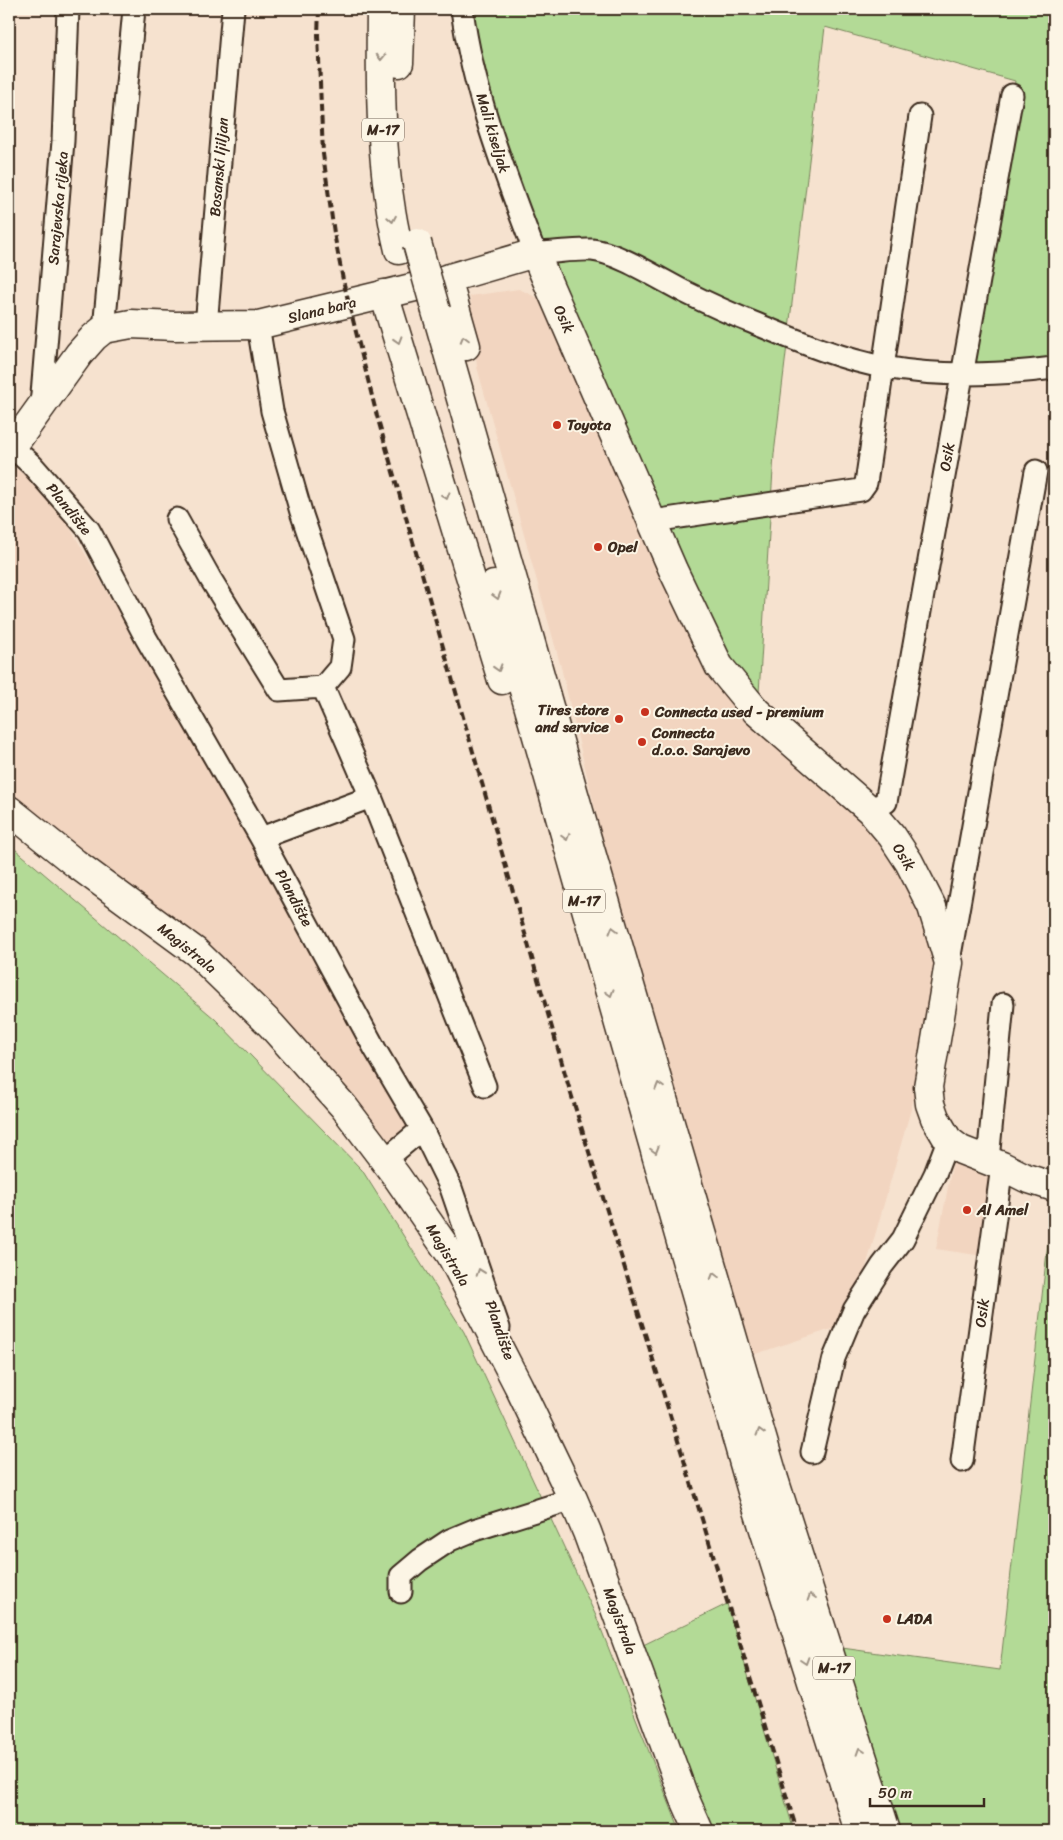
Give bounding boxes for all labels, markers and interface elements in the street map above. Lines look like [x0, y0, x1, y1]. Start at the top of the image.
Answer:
one-way arrow [376, 54, 386, 62]
street label: Mali kiseljak [468, 90, 518, 176]
street label: Bosanski ljiljan [202, 116, 236, 218]
road number: M-17 [362, 118, 404, 142]
street label: Sarajevska rijeka [40, 150, 76, 266]
one-way arrow [387, 215, 397, 224]
street label: Slana bara [285, 289, 360, 331]
street label: Osik [546, 301, 582, 337]
one-way arrow [393, 336, 403, 344]
one-way arrow [459, 336, 469, 344]
place label: Toyota [567, 412, 612, 438]
marker: Toyota [551, 419, 563, 431]
street label: Osik [932, 441, 962, 473]
street label: Plandište [39, 477, 99, 541]
one-way arrow [440, 491, 450, 500]
place label: Opel [607, 534, 638, 560]
marker: Opel [592, 541, 604, 553]
one-way arrow [492, 592, 502, 600]
one-way arrow [493, 663, 503, 672]
place label: Tires store and service [534, 697, 609, 740]
place label: Connecta used - premium [654, 699, 824, 725]
marker: Connecta used - premium [639, 706, 651, 718]
marker: Tires store and service [613, 713, 625, 725]
place label: Connecta d.o.o. Sarajevo [651, 720, 751, 763]
marker: Connecta d.o.o. Sarajevo [636, 736, 648, 748]
one-way arrow [560, 832, 570, 841]
street label: Osik [885, 838, 923, 876]
street label: Plandište [268, 865, 320, 931]
road number: M-17 [563, 889, 605, 912]
street label: Magistrala [152, 916, 223, 980]
one-way arrow [609, 927, 619, 935]
one-way arrow [604, 989, 615, 998]
one-way arrow [654, 1082, 665, 1091]
one-way arrow [649, 1145, 659, 1153]
place label: Al Amel [976, 1197, 1029, 1223]
marker: Al Amel [961, 1204, 973, 1216]
street label: Magistrala [419, 1218, 477, 1292]
one-way arrow [476, 1269, 486, 1277]
one-way arrow [710, 1272, 720, 1280]
street label: Plandište [478, 1297, 522, 1363]
street label: Osik [967, 1297, 997, 1329]
one-way arrow [755, 1427, 766, 1436]
street label: Magistrala [596, 1584, 644, 1659]
one-way arrow [807, 1593, 817, 1601]
place label: LADA [897, 1606, 933, 1632]
marker: LADA [881, 1613, 893, 1625]
one-way arrow [799, 1656, 809, 1665]
road number: M-17 [813, 1656, 855, 1680]
one-way arrow [856, 1748, 866, 1756]
scale bar [870, 1775, 984, 1807]
text: 50 m [878, 1780, 913, 1806]

